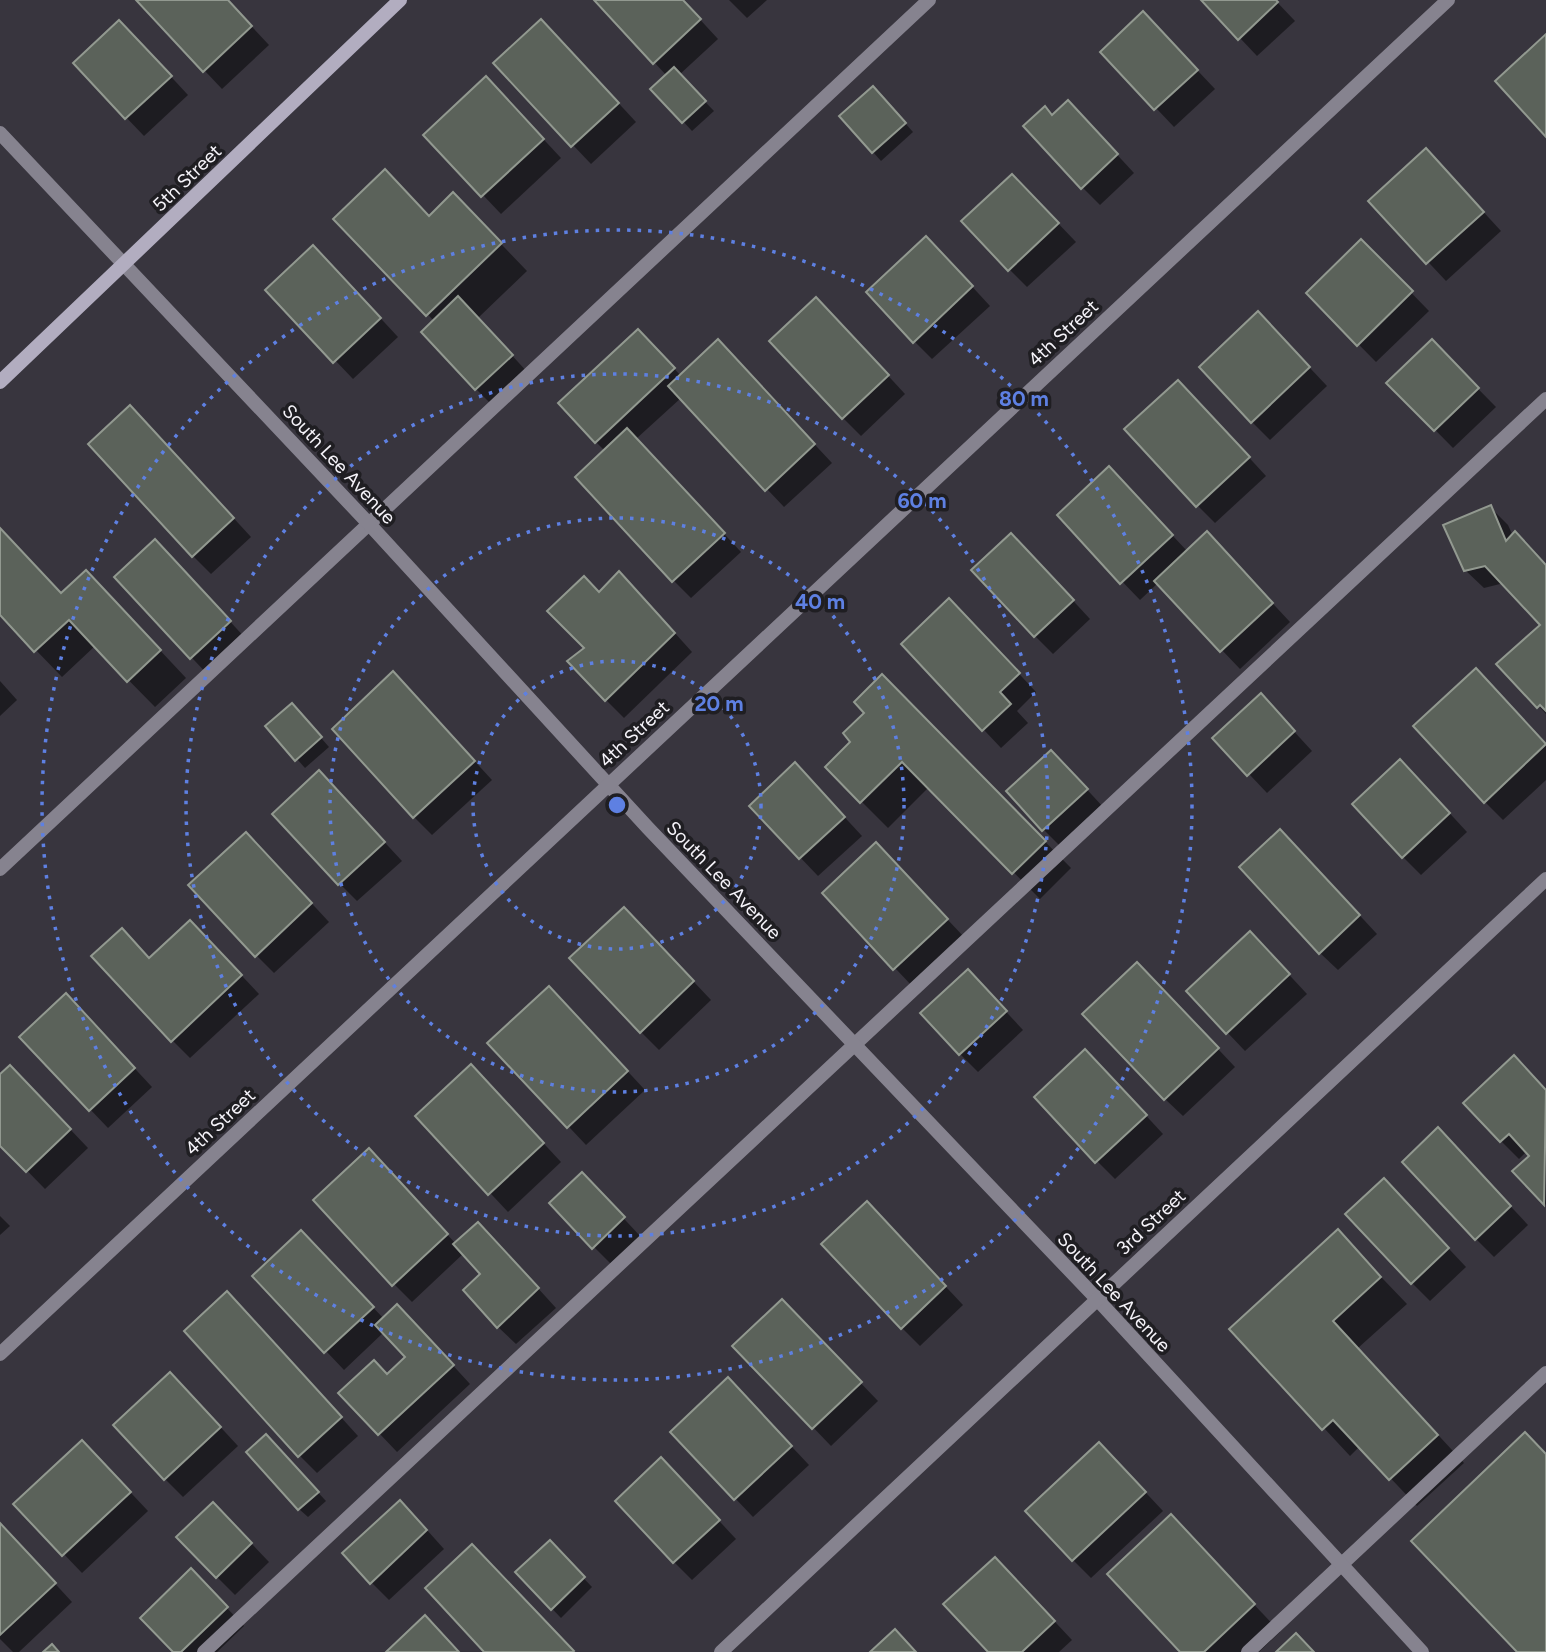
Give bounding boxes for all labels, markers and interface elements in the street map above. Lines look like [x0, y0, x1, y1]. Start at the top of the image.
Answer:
street label: 5th Street [148, 140, 226, 216]
street label: 4th Street [1023, 295, 1103, 371]
text: 80 m [999, 386, 1049, 411]
street label: South Lee Avenue [278, 399, 400, 529]
text: 60 m [897, 488, 947, 513]
text: 40 m [795, 589, 845, 614]
text: 20 m [694, 691, 744, 716]
street label: 4th Street [594, 696, 674, 772]
centre of rings [605, 793, 629, 817]
street label: South Lee Avenue [662, 816, 786, 944]
street label: 4th Street [180, 1084, 260, 1160]
street label: 3rd Street [1112, 1184, 1190, 1260]
street label: South Lee Avenue [1053, 1227, 1175, 1357]

